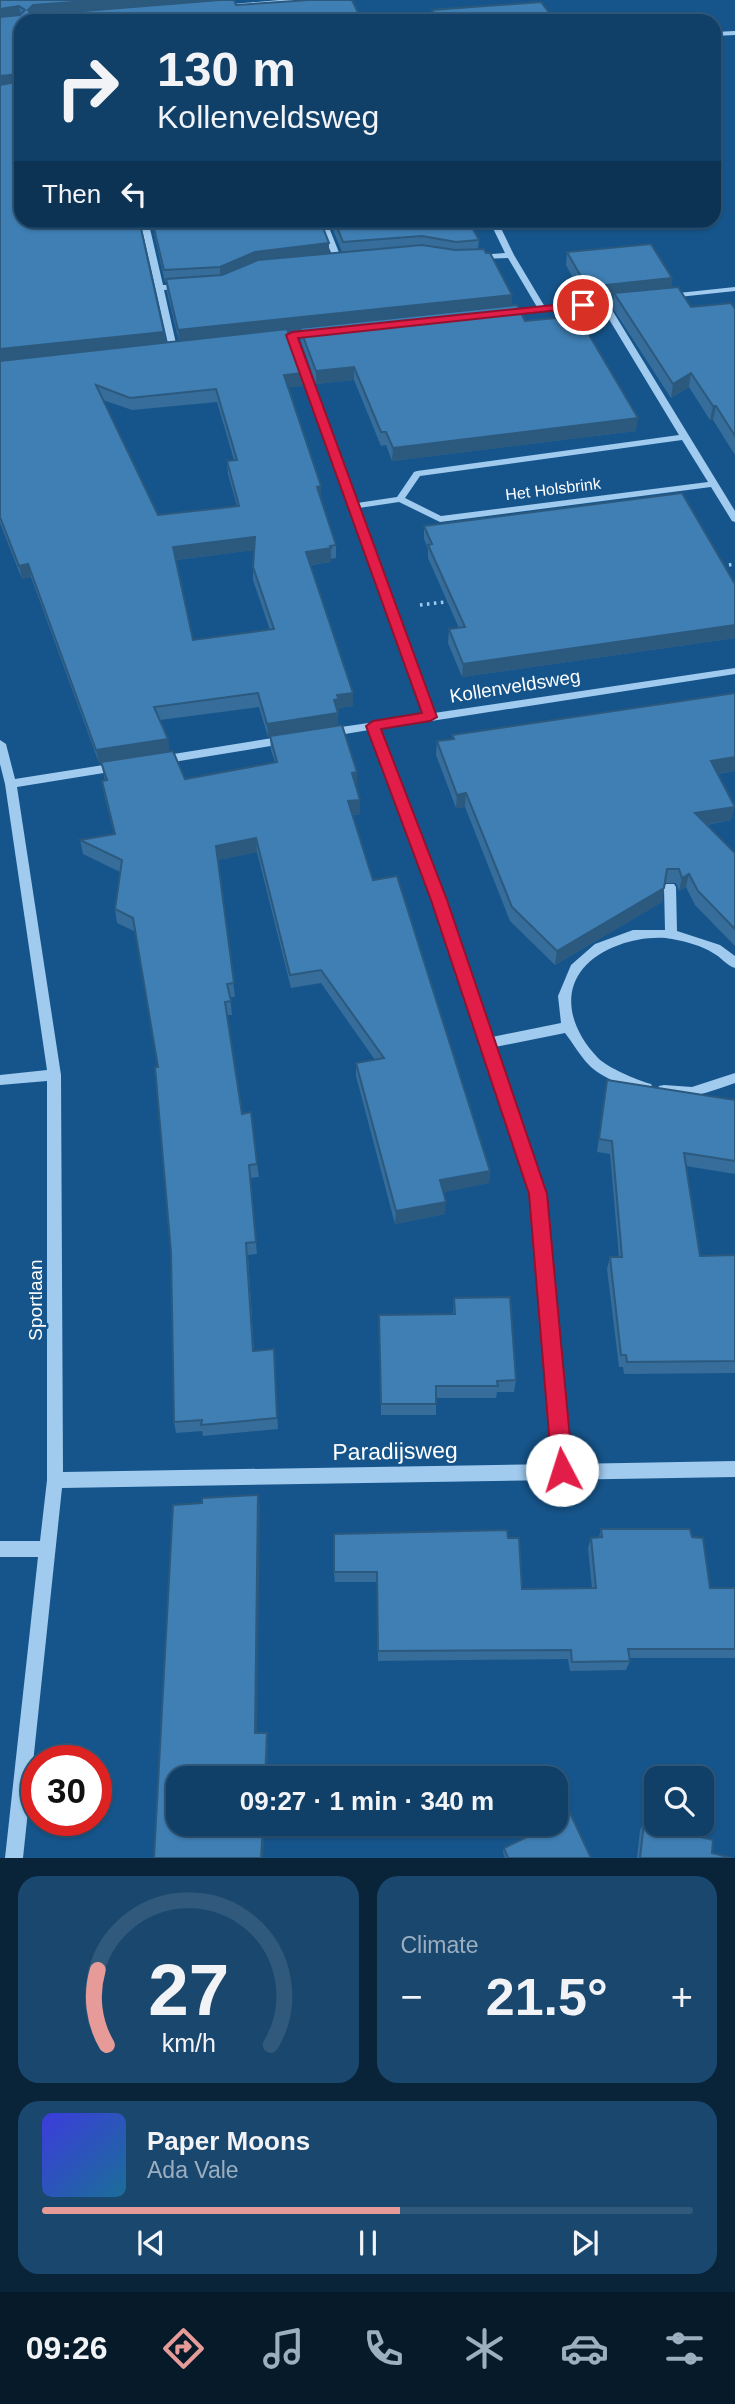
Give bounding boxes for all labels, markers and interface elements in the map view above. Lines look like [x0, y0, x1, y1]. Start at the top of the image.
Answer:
icon: right [42, 42, 133, 133]
text: 130 m [157, 42, 296, 96]
text: Kollenveldsweg [157, 99, 379, 135]
icon: left [115, 175, 153, 213]
text: Then [42, 179, 101, 209]
pin [553, 275, 613, 335]
icon: arrive [564, 286, 602, 324]
street label: Het Holsbrink [504, 475, 603, 503]
street label: Kollenveldsweg [448, 665, 582, 707]
street label: Sportlaan [25, 1259, 46, 1341]
position arrow [525, 1433, 599, 1507]
street label: Paradijsweg [332, 1437, 458, 1465]
speed limit sign: 30 [21, 1745, 112, 1836]
map controls [644, 1766, 714, 1836]
button: search [644, 1766, 714, 1836]
text: 09:27 · 1 min · 340 m [240, 1786, 494, 1816]
text: Climate [401, 1932, 478, 1958]
text: 27 [148, 1950, 229, 2031]
text: 21.5° [486, 1968, 608, 2026]
text: − [401, 1976, 423, 2018]
text: + [671, 1976, 693, 2018]
text: km/h [161, 2029, 215, 2057]
text: Paper Moons [147, 2126, 310, 2156]
text: Ada Vale [147, 2157, 239, 2183]
icon: previous [132, 2224, 170, 2262]
icon: pause [349, 2224, 387, 2262]
icon: next [566, 2224, 604, 2262]
icon: directions [159, 2324, 208, 2373]
icon: music [259, 2324, 308, 2373]
icon: phone [359, 2324, 408, 2373]
icon: climate [460, 2324, 509, 2373]
icon: car [560, 2324, 609, 2373]
icon: filters [660, 2324, 709, 2373]
text: 09:26 [26, 2330, 107, 2366]

